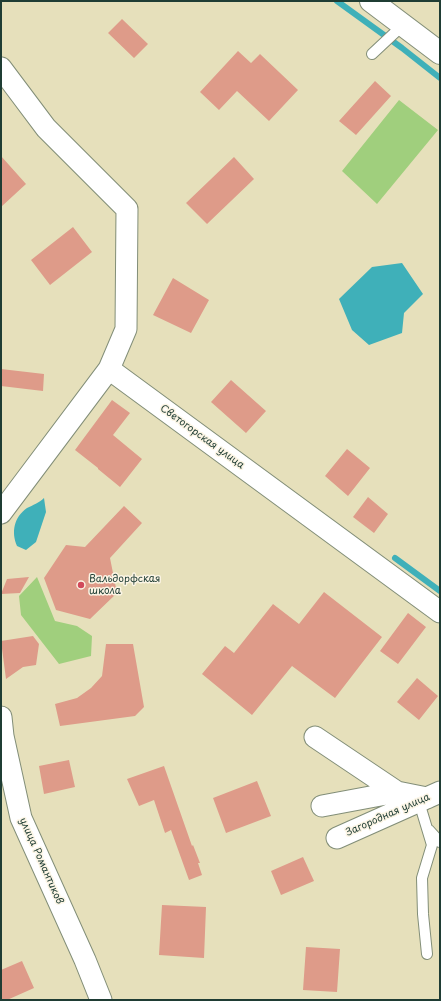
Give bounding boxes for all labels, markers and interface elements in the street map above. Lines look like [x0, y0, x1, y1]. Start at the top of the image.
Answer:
street label: Светогорская улица [158, 402, 246, 472]
place label: Вальдорфская школа [89, 573, 160, 596]
marker: Вальдорфская школа [76, 580, 86, 590]
street label: Загородная улица [344, 791, 432, 839]
street label: улица Романтиков [17, 816, 65, 906]

